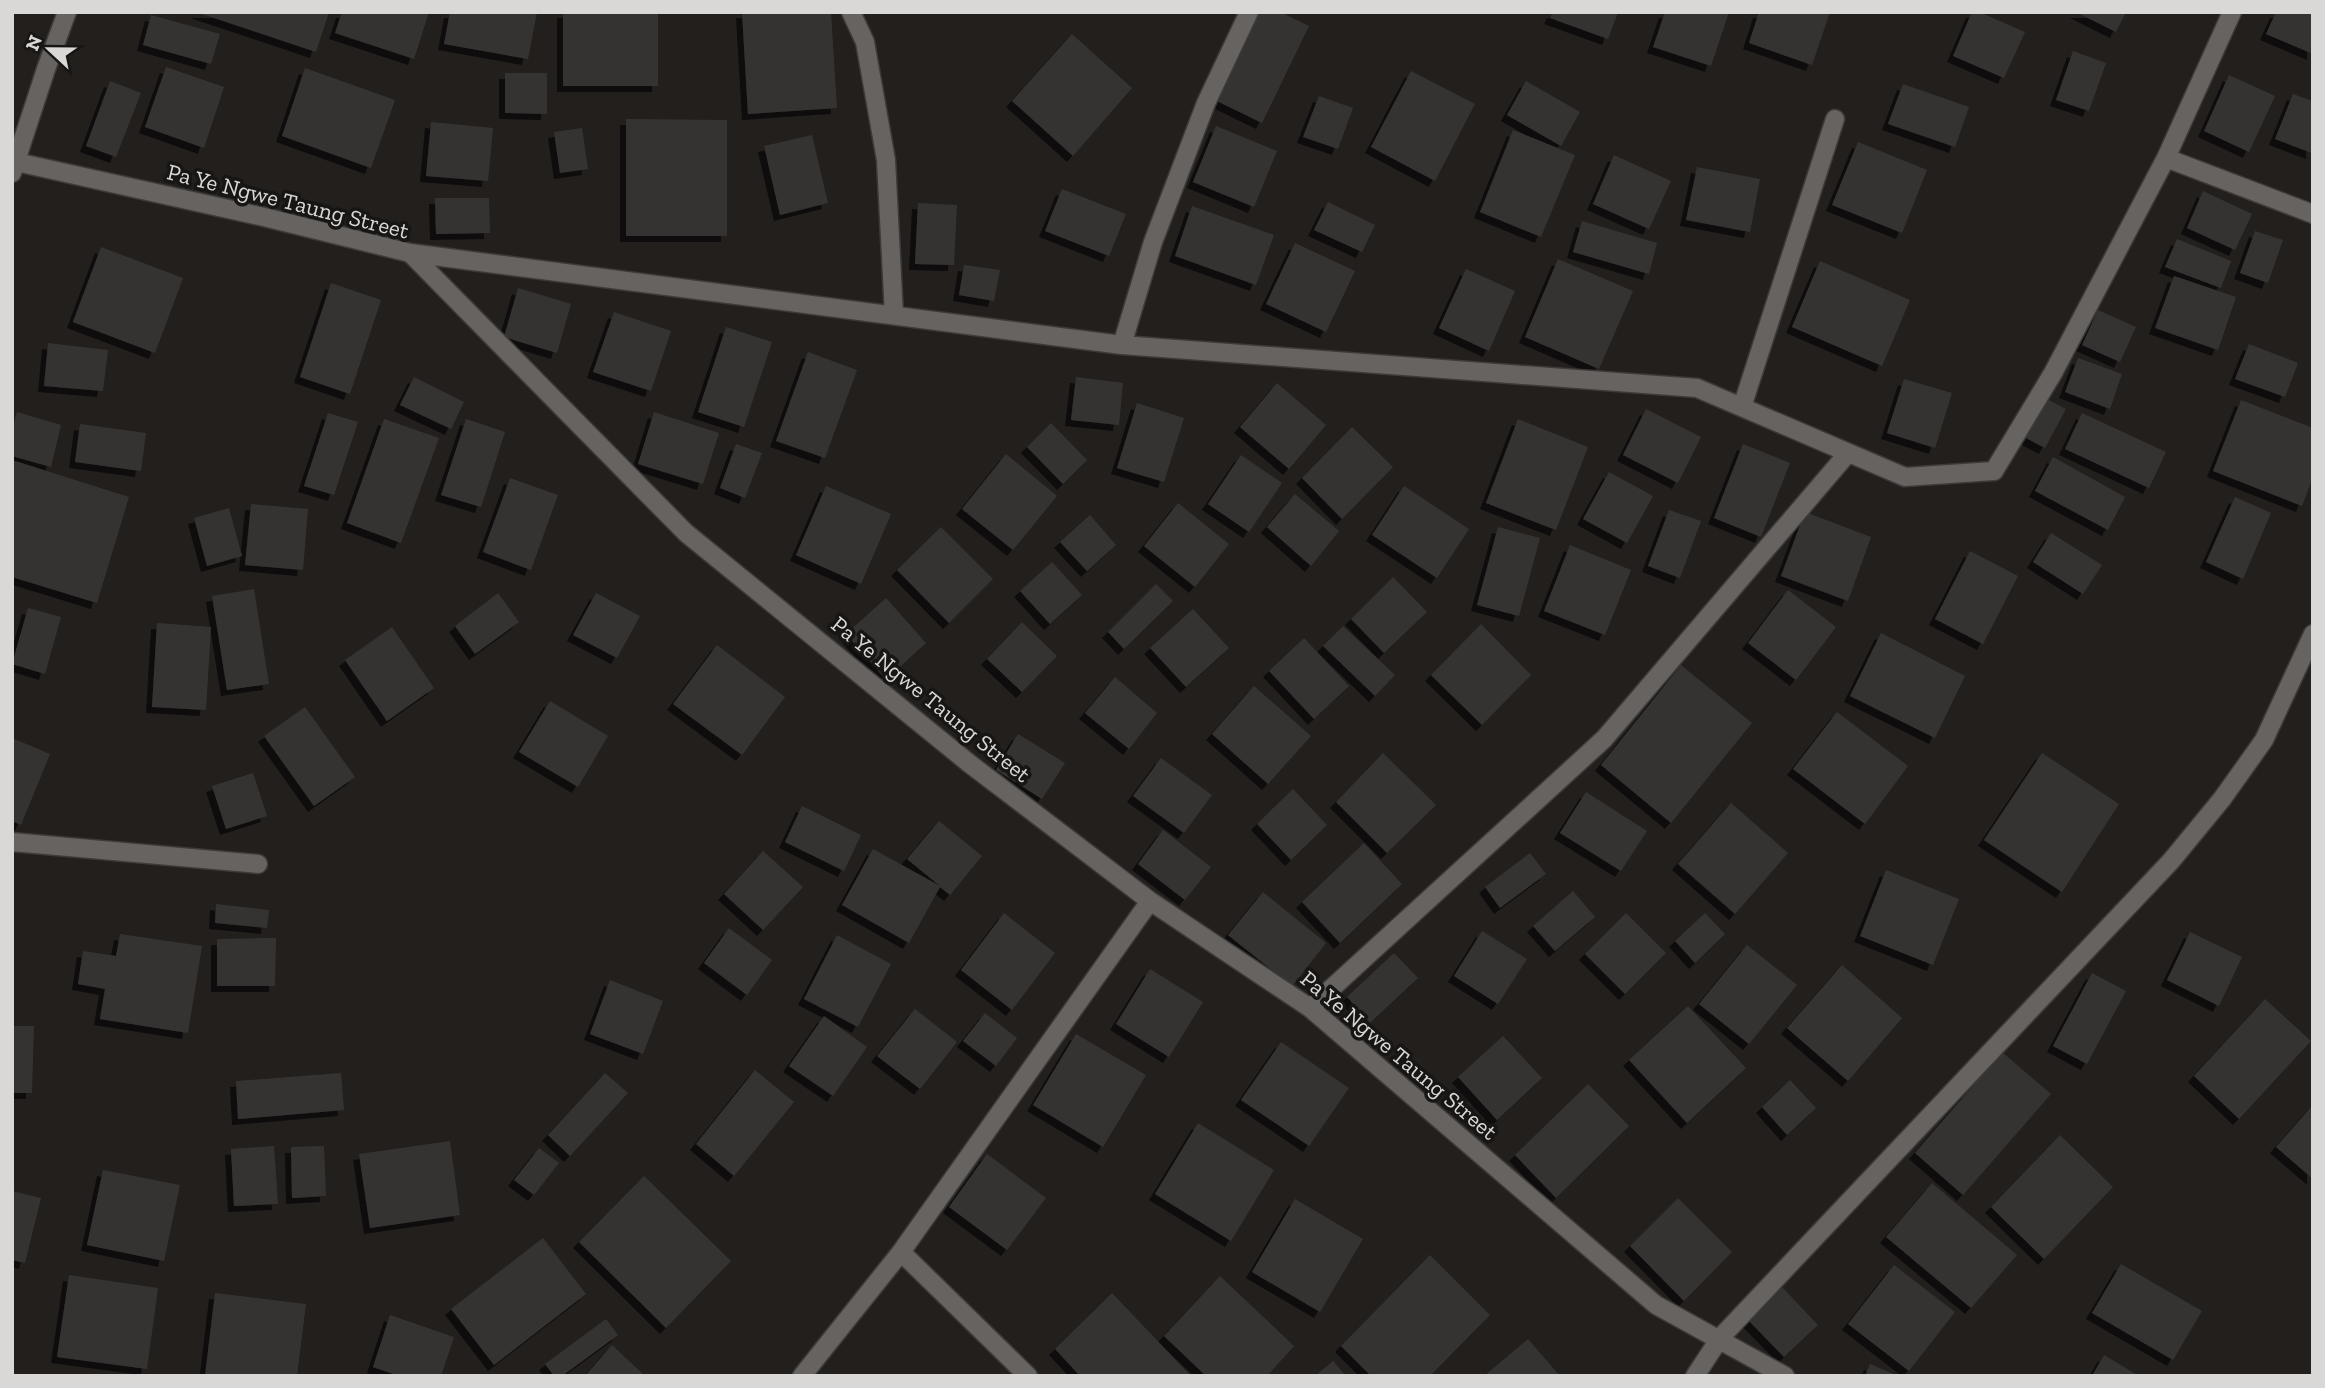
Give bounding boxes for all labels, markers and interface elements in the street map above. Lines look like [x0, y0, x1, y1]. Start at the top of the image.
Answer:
north arrow [14, 14, 84, 84]
text: N [20, 32, 47, 54]
street label: Pa Ye Ngwe Taung Street [164, 157, 412, 245]
street label: Pa Ye Ngwe Taung Street [826, 610, 1037, 788]
street label: Pa Ye Ngwe Taung Street [1295, 964, 1503, 1146]

